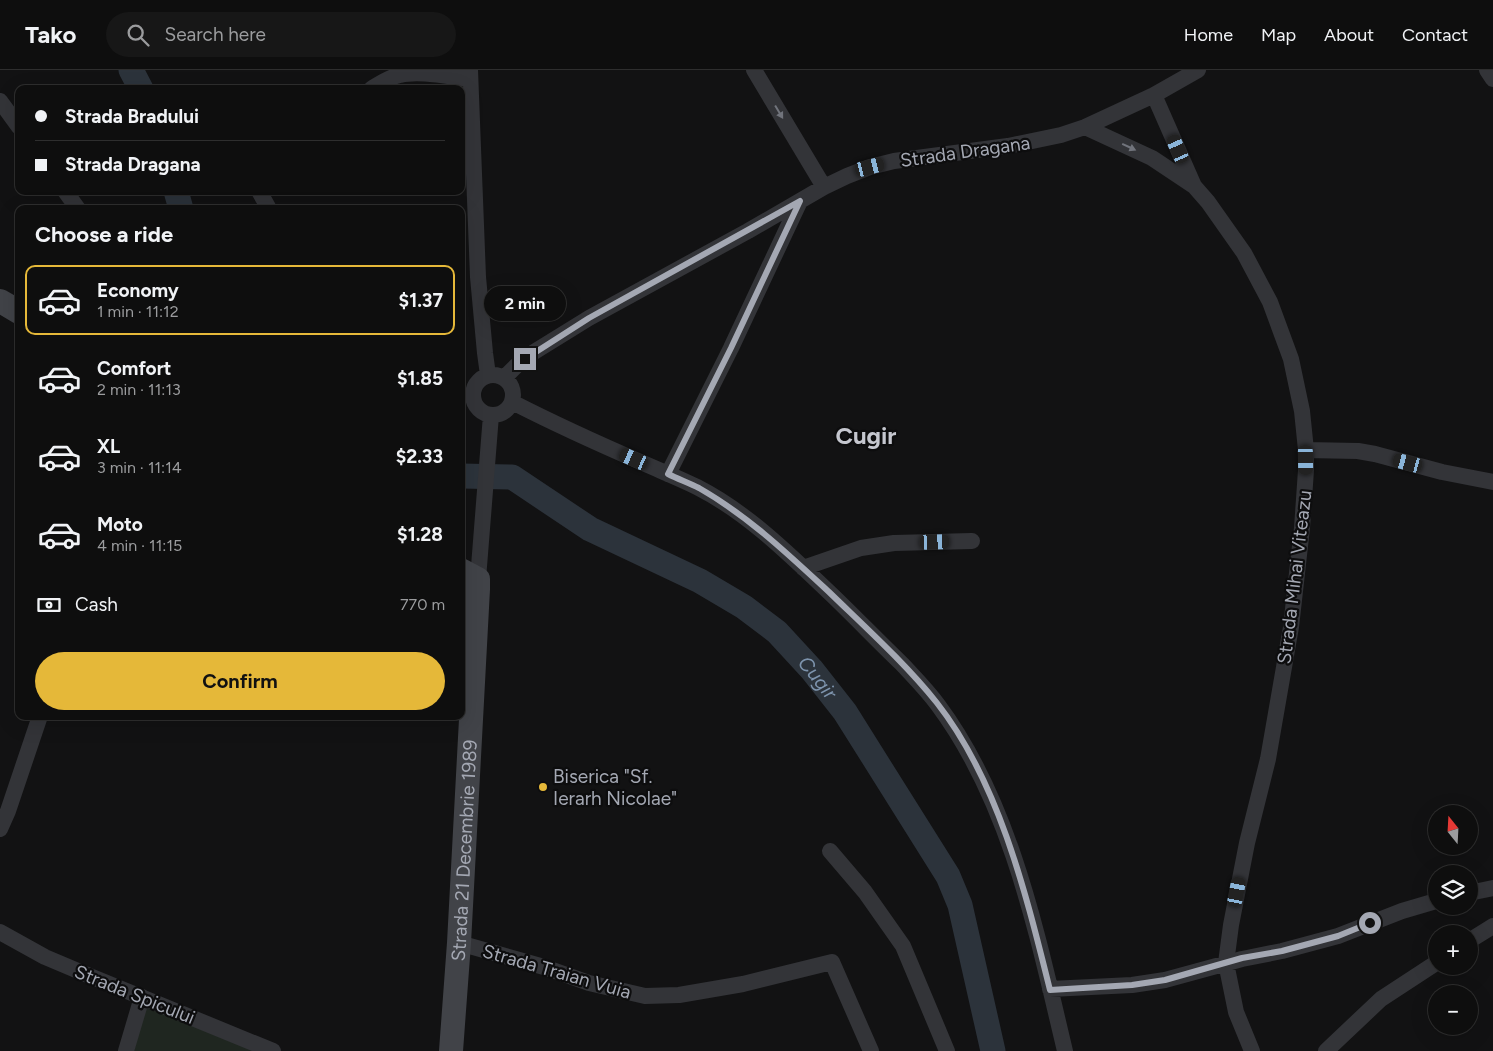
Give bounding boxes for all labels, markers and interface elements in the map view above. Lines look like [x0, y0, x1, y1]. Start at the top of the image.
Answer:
search box [106, 12, 456, 57]
text: Tako [25, 20, 76, 49]
icon: search [124, 21, 152, 49]
text: Search here [164, 23, 266, 46]
text: Home [1184, 24, 1233, 46]
text: Map [1261, 24, 1296, 46]
text: About [1324, 24, 1374, 46]
text: Contact [1402, 24, 1468, 46]
text: Strada Bradului [65, 105, 199, 128]
one-way arrow [775, 105, 784, 119]
street label: Strada Dragana [899, 131, 1031, 172]
car [1165, 132, 1190, 166]
one-way arrow [1122, 144, 1136, 152]
text: Strada Dragana [65, 153, 201, 176]
car [853, 156, 886, 178]
text: Choose a ride [35, 221, 173, 248]
icon: car [37, 278, 82, 323]
text: Economy [97, 279, 179, 302]
callout: 2 min [484, 286, 566, 322]
text: $1.37 [399, 289, 443, 312]
text: 2 min [505, 294, 545, 313]
text: 1 min · 11:12 [97, 302, 179, 321]
route end [514, 348, 536, 370]
icon: car [37, 356, 82, 401]
text: Comfort [97, 357, 172, 380]
text: $1.85 [397, 367, 443, 390]
text: 2 min · 11:13 [97, 380, 181, 399]
district label: Cugir [836, 421, 896, 450]
icon: car [37, 434, 82, 479]
text: XL [97, 435, 120, 458]
text: $2.33 [396, 445, 443, 468]
car [1298, 445, 1313, 475]
car [617, 446, 650, 472]
car [1391, 452, 1424, 474]
text: 3 min · 11:14 [97, 458, 182, 477]
street label: Strada Mihai Viteazu [1272, 489, 1317, 665]
icon: car [37, 512, 82, 557]
text: Moto [97, 513, 143, 536]
text: $1.28 [397, 523, 443, 546]
car [919, 534, 950, 550]
text: 4 min · 11:15 [97, 536, 182, 555]
icon: cash [35, 591, 63, 619]
text: Cash [75, 593, 118, 616]
text: 770 m [400, 595, 445, 614]
water label: Cugir [793, 651, 843, 705]
button: Confirm [35, 652, 445, 710]
street label: Strada 21 Decembrie 1989 [447, 739, 482, 962]
place label: Biserica "Sf. Ierarh Nicolae" [553, 765, 677, 810]
marker: Biserica "Sf. Ierarh Nicolae" [537, 781, 549, 793]
north arrow [1428, 805, 1478, 855]
map controls [1428, 805, 1478, 1035]
button: layers [1428, 865, 1478, 915]
car [1226, 876, 1247, 908]
route start [1359, 912, 1381, 934]
button: + [1428, 925, 1478, 975]
street label: Strada Traian Vuia [480, 939, 634, 1004]
street label: Strada Spicului [71, 960, 198, 1029]
button: − [1428, 985, 1478, 1035]

